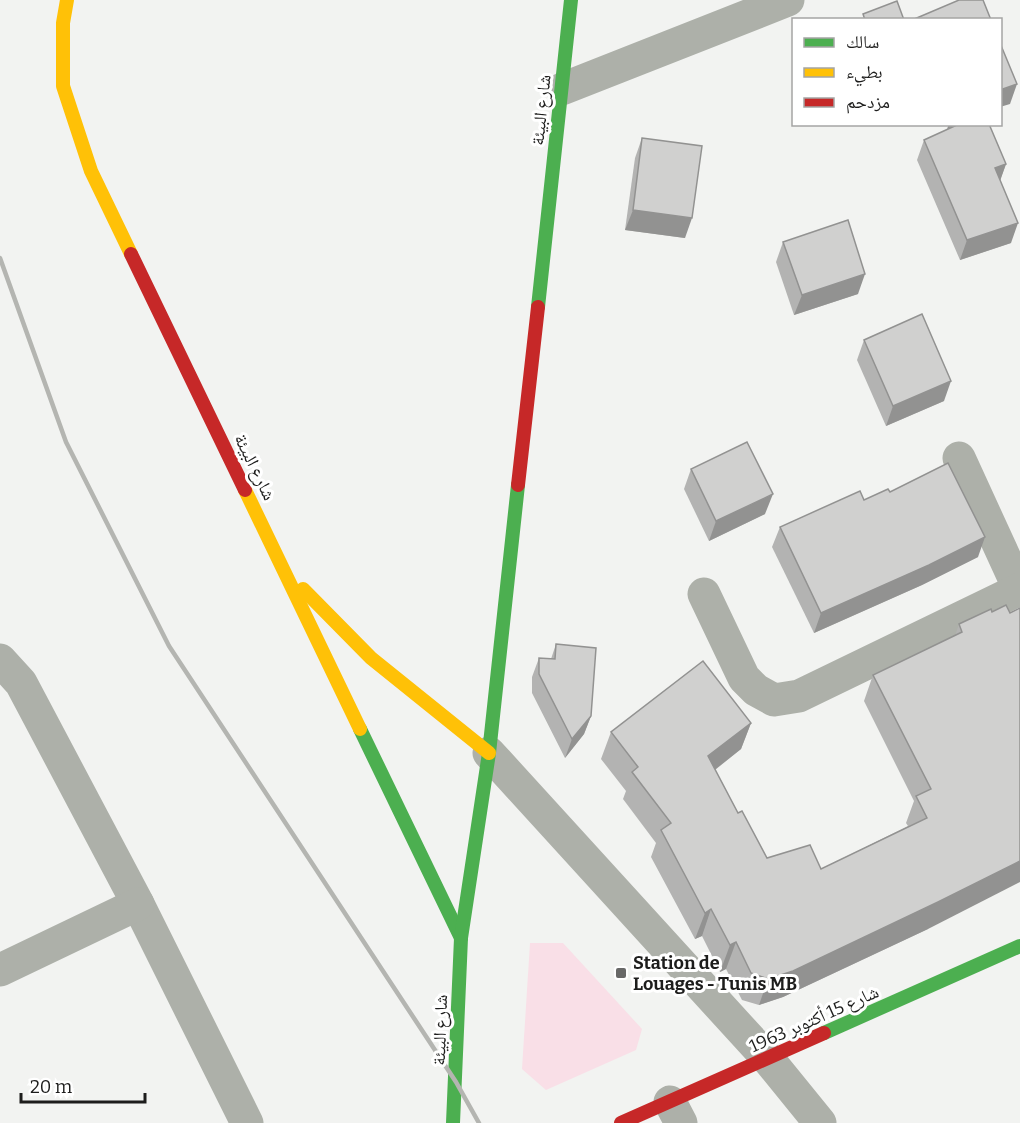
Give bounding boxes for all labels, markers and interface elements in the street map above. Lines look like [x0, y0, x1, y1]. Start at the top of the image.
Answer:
legend [792, 18, 1002, 126]
text: سالك [846, 31, 879, 53]
text: بطيء [846, 61, 883, 87]
street label: شارع البيئة [526, 74, 556, 146]
text: مزدحم [846, 91, 890, 114]
street label: شارع البيئة [230, 430, 280, 504]
place label: Station de Louages - Tunis MB [633, 952, 797, 995]
marker: Station de Louages - Tunis MB [614, 966, 628, 980]
street label: شارع 15 أكتوبر 1963 [746, 981, 882, 1057]
street label: شارع البيئة [428, 994, 452, 1066]
scale bar [21, 1066, 146, 1104]
text: 20 m [30, 1076, 72, 1098]

